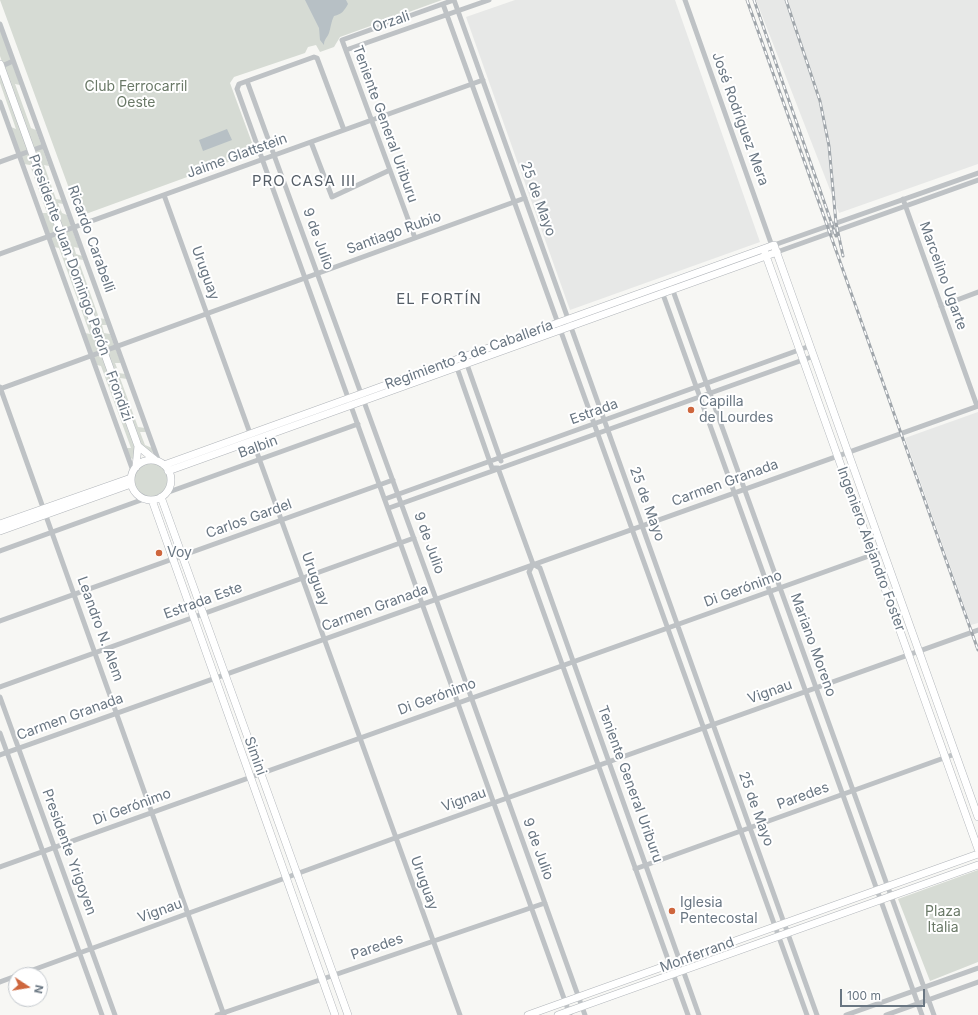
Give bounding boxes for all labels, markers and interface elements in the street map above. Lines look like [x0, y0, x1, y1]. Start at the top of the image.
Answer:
street label: Orzali [370, 8, 412, 36]
street label: Teniente General Uriburu [349, 43, 421, 205]
street label: José Rodríguez Mera [708, 50, 772, 188]
park label: Club Ferrocarril Oeste [85, 79, 187, 112]
street label: Jaime Glattstein [184, 130, 290, 182]
street label: Presidente Juan Domingo Perón [25, 152, 113, 358]
street label: 25 de Mayo [517, 160, 559, 238]
district label: PRO CASA III [252, 172, 356, 190]
street label: Ricardo Carabelli [64, 183, 118, 295]
street label: 9 de Julio [299, 206, 337, 272]
street label: Santiago Rubio [344, 208, 444, 258]
street label: Marcelino Ugarte [916, 220, 970, 332]
street label: Uruguay [187, 244, 223, 302]
district label: EL FORTÍN [396, 290, 482, 308]
street label: Regimiento 3 de Caballería [383, 317, 555, 393]
street label: Frondizi [102, 368, 136, 424]
place label: Capilla de Lourdes [699, 394, 773, 426]
street label: Estrada [568, 396, 620, 428]
marker: Capilla de Lourdes [686, 405, 696, 415]
street label: Balbin [236, 432, 280, 462]
street label: Carmen Granada [669, 456, 781, 510]
street label: Ingeniero Alejandro Foster [833, 464, 909, 634]
street label: 25 de Mayo [626, 465, 668, 543]
street label: Carlos Gardel [204, 496, 294, 542]
street label: 9 de Julio [410, 510, 448, 576]
place label: Voy [167, 545, 192, 561]
marker: Voy [154, 548, 164, 558]
street label: Uruguay [297, 550, 333, 608]
street label: Di Gerónimo [702, 567, 784, 611]
street label: Leandro N. Alem [73, 574, 127, 684]
street label: Estrada Este [161, 579, 245, 623]
street label: Carmen Granada [319, 581, 431, 635]
street label: Mariano Moreno [787, 591, 839, 699]
street label: Di Gerónimo [396, 675, 478, 719]
street label: Vignau [745, 676, 795, 708]
street label: Carmen Granada [14, 690, 126, 744]
street label: Teniente General Uriburu [594, 703, 666, 865]
street label: Simini [240, 734, 270, 778]
street label: 25 de Mayo [735, 770, 777, 848]
street label: Paredes [775, 779, 831, 813]
street label: Vignau [439, 784, 489, 816]
street label: Di Gerónimo [91, 785, 173, 829]
street label: Presidente Yrigoyen [38, 787, 100, 917]
street label: 9 de Julio [519, 816, 557, 882]
street label: Uruguay [406, 854, 442, 912]
street label: Vignau [135, 895, 185, 927]
place label: Iglesia Pentecostal [680, 895, 758, 928]
park label: Plaza Italia [925, 904, 961, 936]
marker: Iglesia Pentecostal [667, 906, 677, 916]
street label: Paredes [349, 930, 405, 964]
street label: Monferrand [658, 934, 736, 976]
north arrow [8, 967, 48, 1007]
scale bar [842, 981, 927, 1007]
text: N [31, 984, 46, 995]
text: 100 m [847, 988, 881, 1003]

